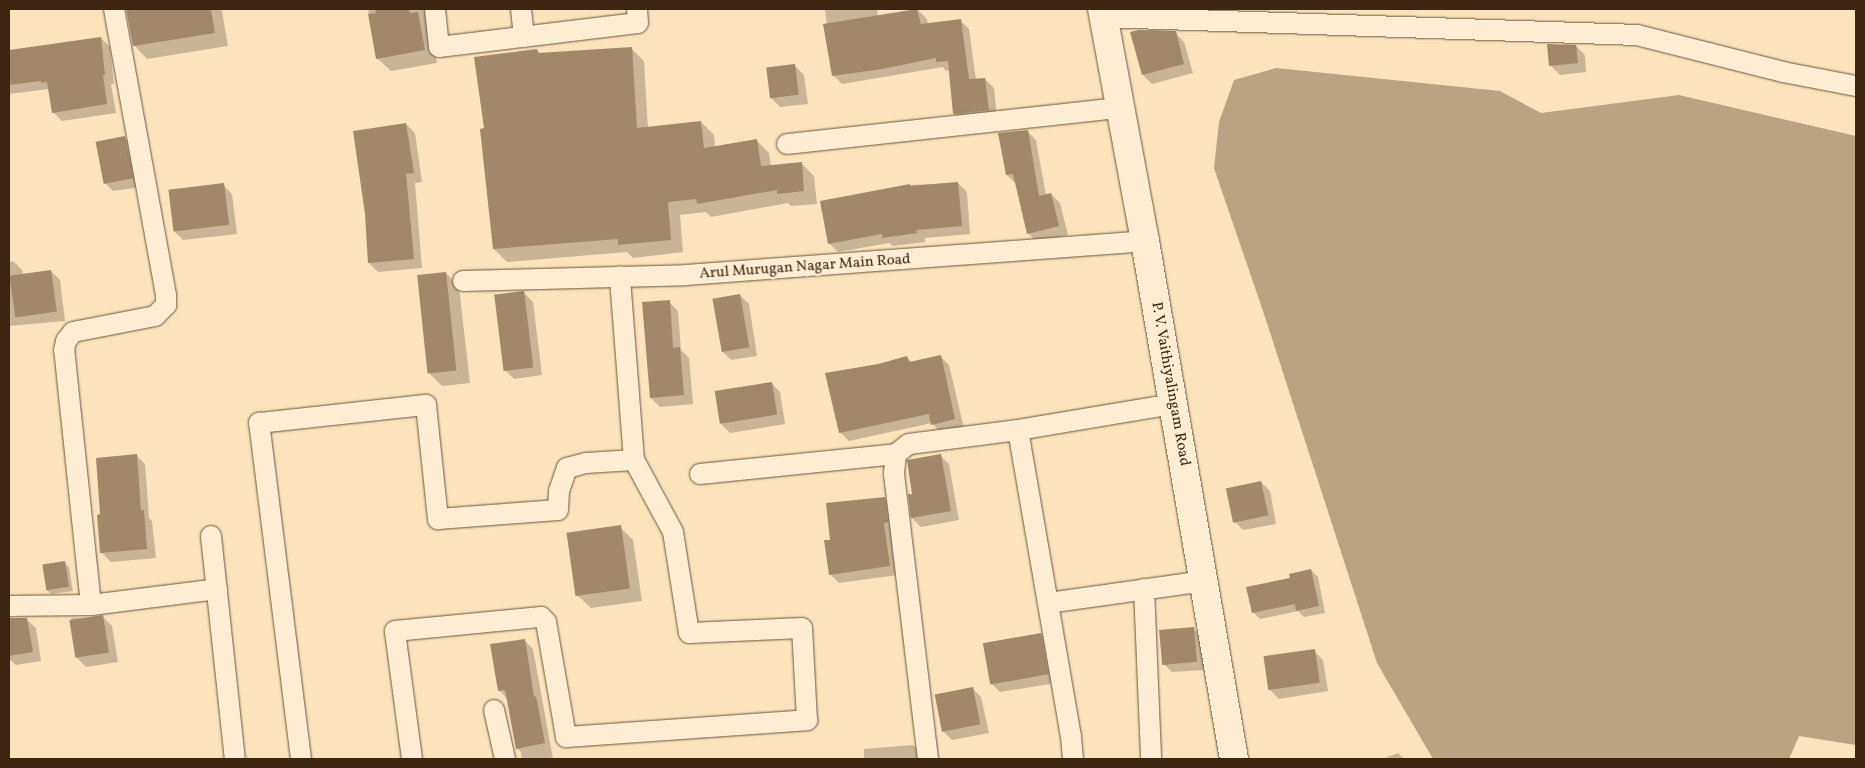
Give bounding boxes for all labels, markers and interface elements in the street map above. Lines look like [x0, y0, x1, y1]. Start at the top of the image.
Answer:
street label: Arul Murugan Nagar Main Road [699, 251, 911, 283]
street label: P. V. Vaithiyalingam Road [1147, 300, 1193, 468]

